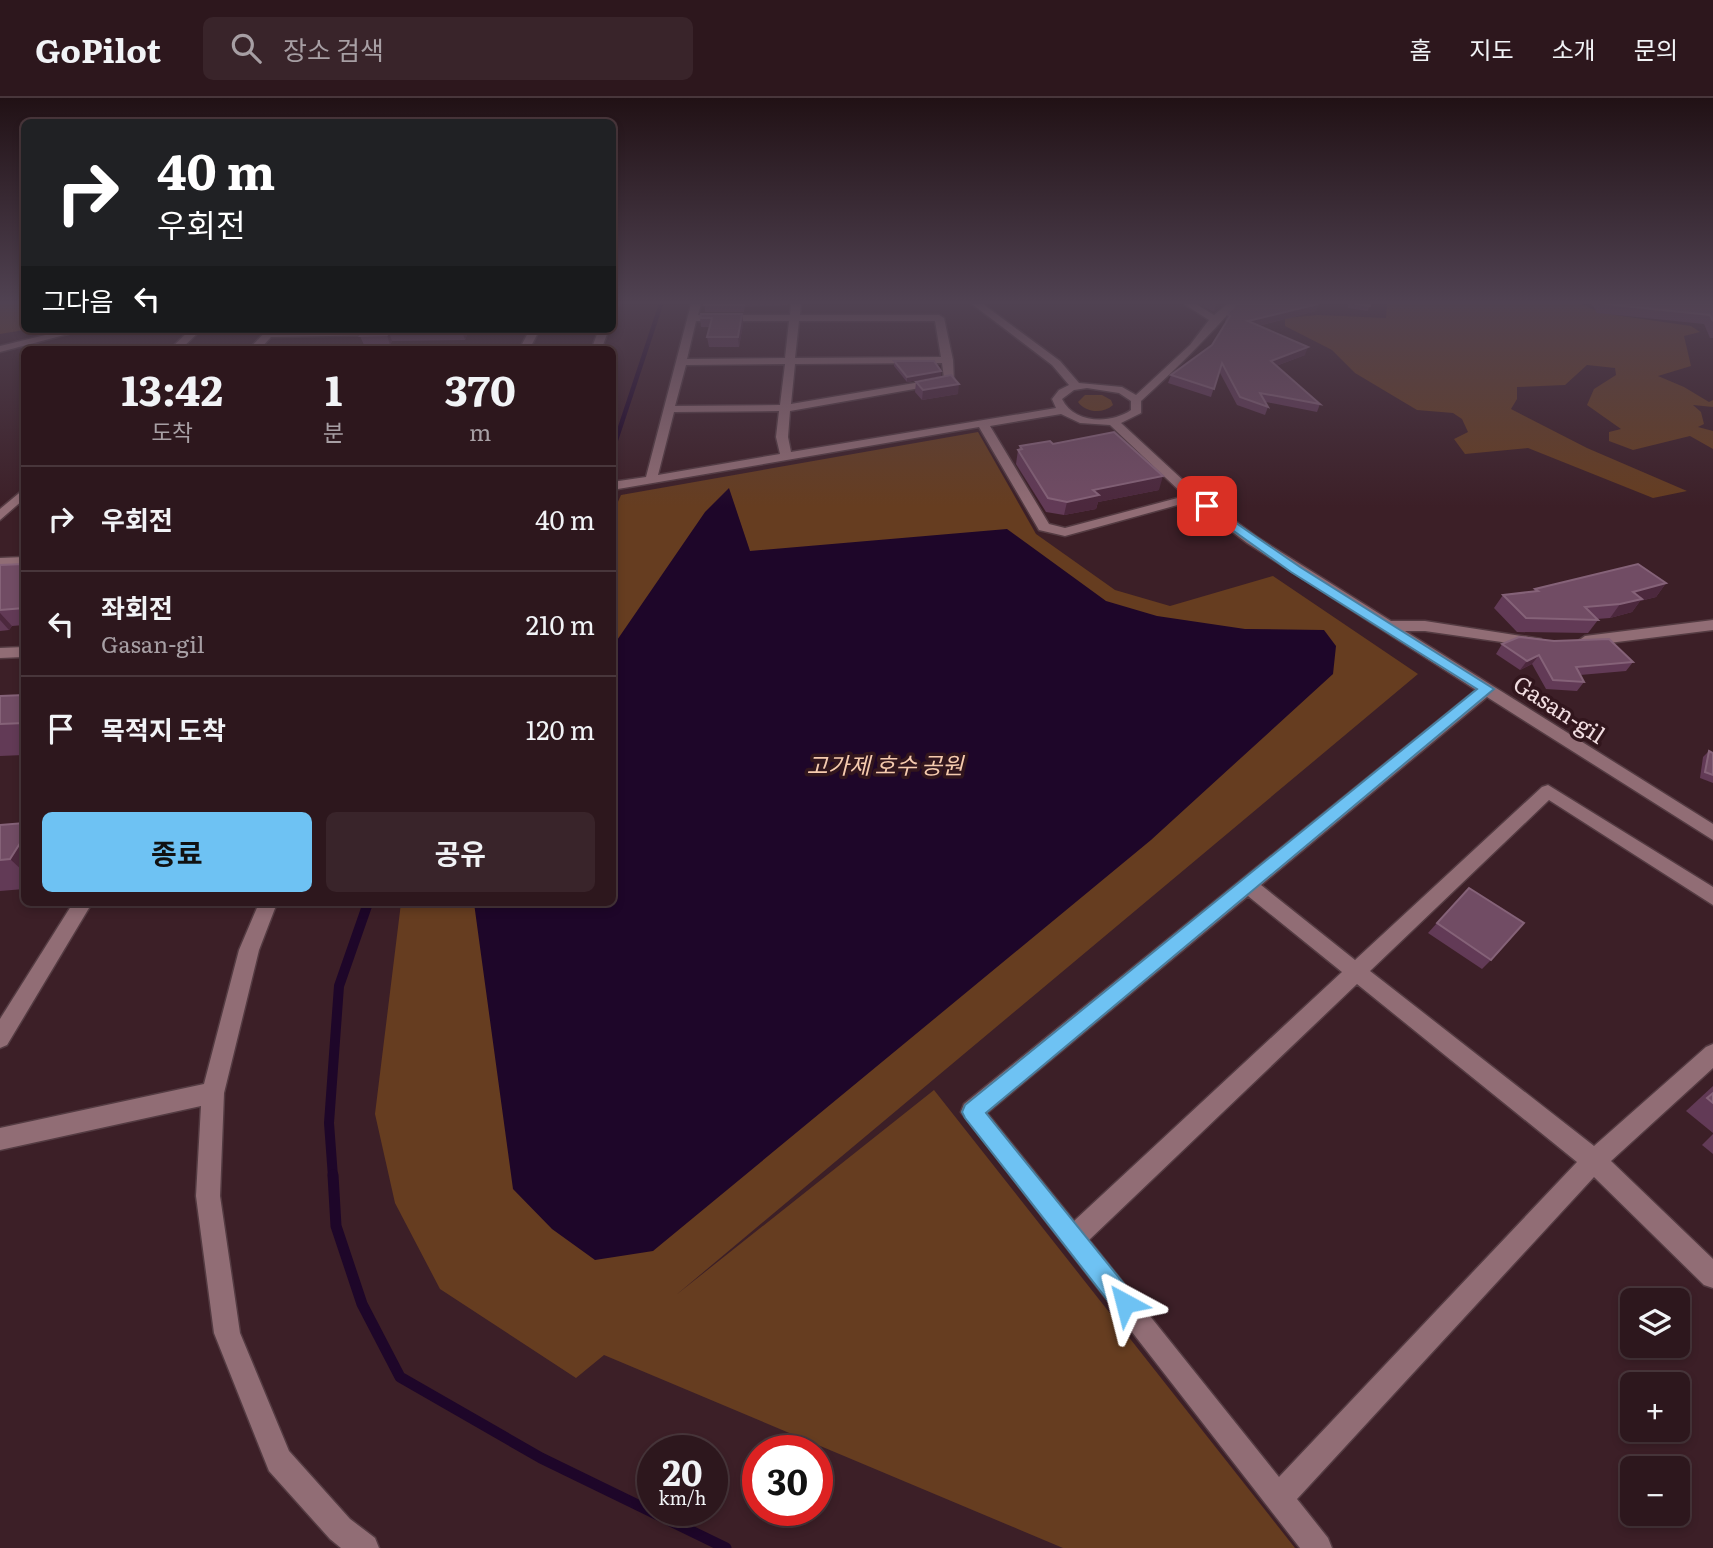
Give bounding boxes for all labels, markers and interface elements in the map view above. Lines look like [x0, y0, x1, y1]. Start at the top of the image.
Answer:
search box [203, 17, 693, 80]
text: GoPilot [35, 24, 161, 73]
icon: search [227, 29, 265, 67]
text: 장소 검색 [283, 29, 384, 68]
text: 홈 [1409, 31, 1431, 66]
text: 지도 [1469, 31, 1514, 66]
text: 소개 [1552, 31, 1596, 66]
text: 문의 [1634, 31, 1678, 66]
text: 40 m [157, 132, 275, 205]
icon: right [42, 147, 133, 238]
text: 우회전 [157, 199, 245, 247]
text: 그다음 [42, 280, 114, 319]
icon: left [128, 280, 166, 318]
text: 13:42 [121, 357, 223, 419]
text: 1 [325, 357, 342, 419]
text: 370 [445, 357, 516, 419]
text: 도착 [151, 414, 193, 448]
text: 분 [323, 414, 344, 448]
text: m [469, 414, 491, 448]
pin [1177, 476, 1237, 536]
icon: arrive [1188, 487, 1226, 525]
text: 우회전 [101, 499, 173, 538]
text: 40 m [535, 499, 595, 538]
icon: right [42, 500, 80, 538]
text: 좌회전 [101, 587, 173, 626]
text: 210 m [526, 604, 595, 643]
icon: left [42, 605, 80, 643]
text: Gasan-gil [101, 626, 205, 660]
street label: Gasan-gil [1507, 666, 1613, 751]
text: 목적지 도착 [101, 709, 226, 748]
text: 120 m [526, 709, 595, 748]
icon: arrive [42, 710, 80, 748]
park label: 고가제 호수 공원 [807, 747, 965, 781]
button: 종료 [42, 812, 312, 892]
button: 공유 [326, 812, 595, 892]
position arrow [1088, 1266, 1162, 1340]
map controls [1620, 1288, 1690, 1526]
button: layers [1620, 1288, 1690, 1358]
button: + [1620, 1372, 1690, 1442]
speed limit sign: 30 [742, 1435, 833, 1526]
text: 20 [662, 1445, 703, 1497]
button: − [1620, 1456, 1690, 1526]
text: km/h [659, 1484, 706, 1511]

